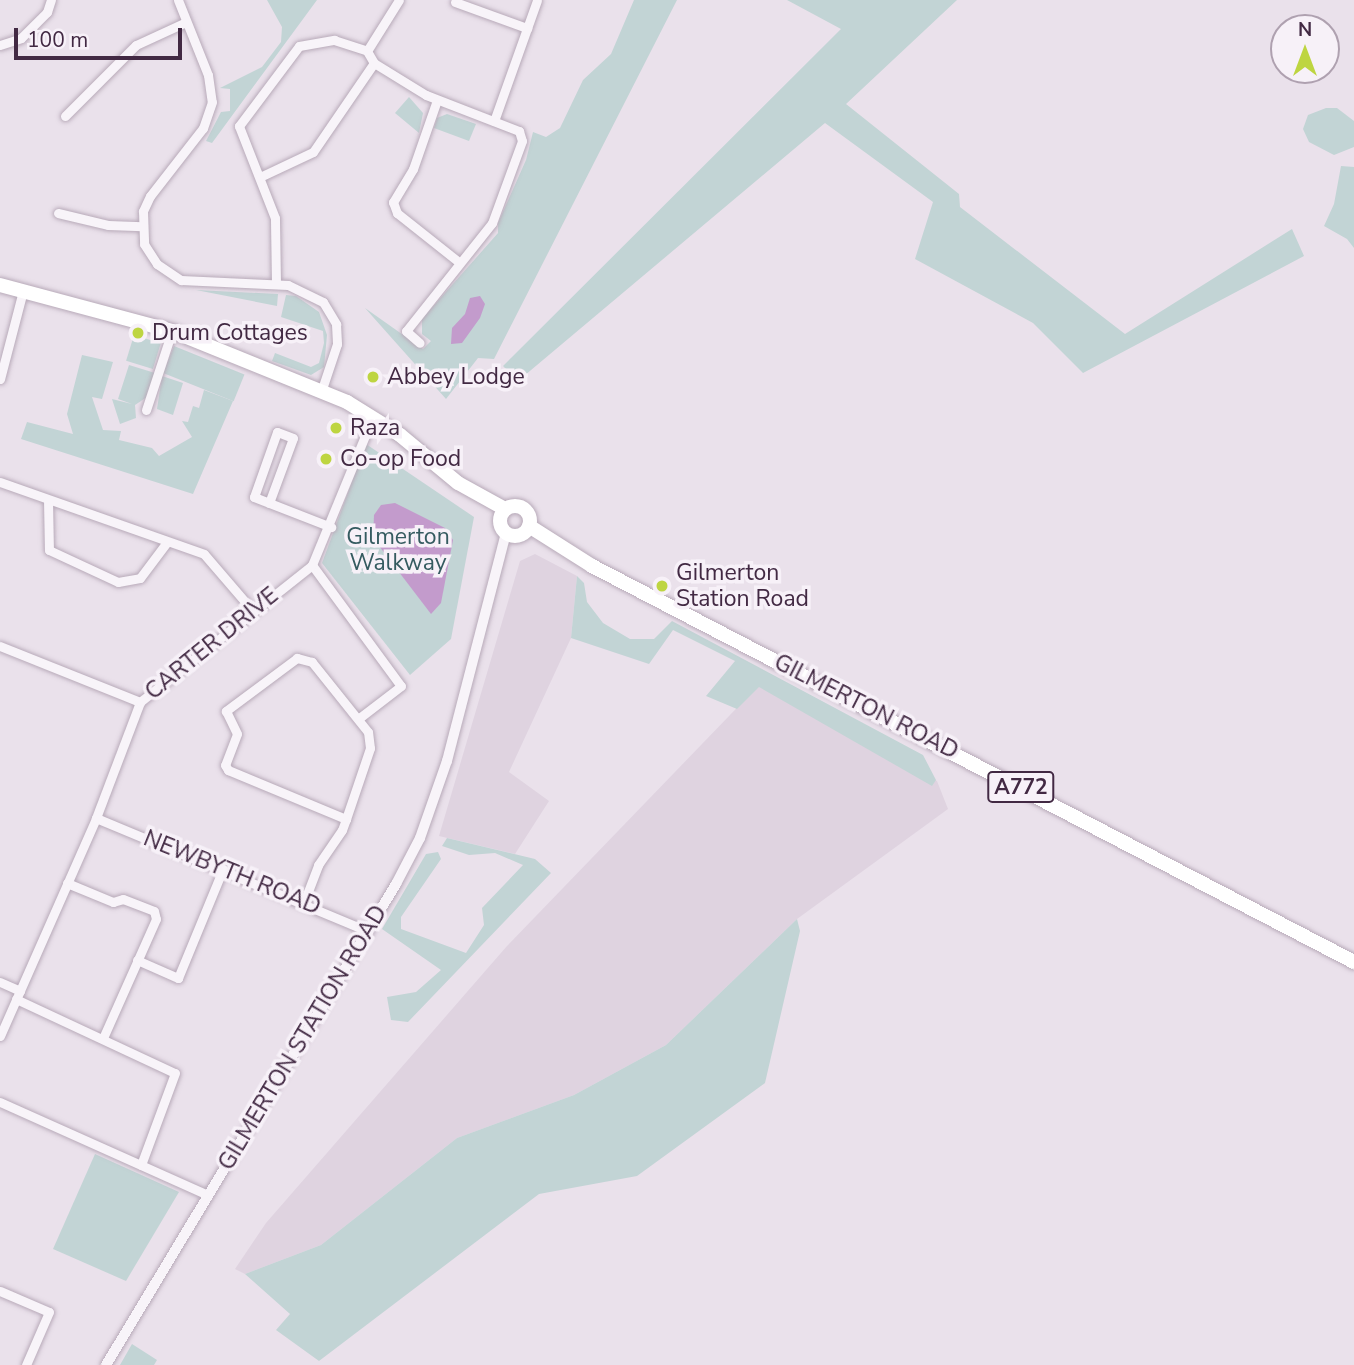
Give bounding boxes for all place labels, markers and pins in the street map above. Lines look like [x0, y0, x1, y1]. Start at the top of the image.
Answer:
place label: Drum Cottages [152, 319, 308, 347]
marker: Drum Cottages [130, 325, 146, 341]
place label: Abbey Lodge [387, 363, 525, 391]
marker: Abbey Lodge [365, 369, 381, 385]
place label: Raza [350, 414, 400, 442]
marker: Raza [328, 420, 344, 436]
place label: Co-op Food [340, 445, 461, 473]
marker: Co-op Food [318, 451, 334, 467]
place label: Gilmerton Station Road [676, 559, 809, 613]
marker: Gilmerton Station Road [654, 578, 670, 594]

